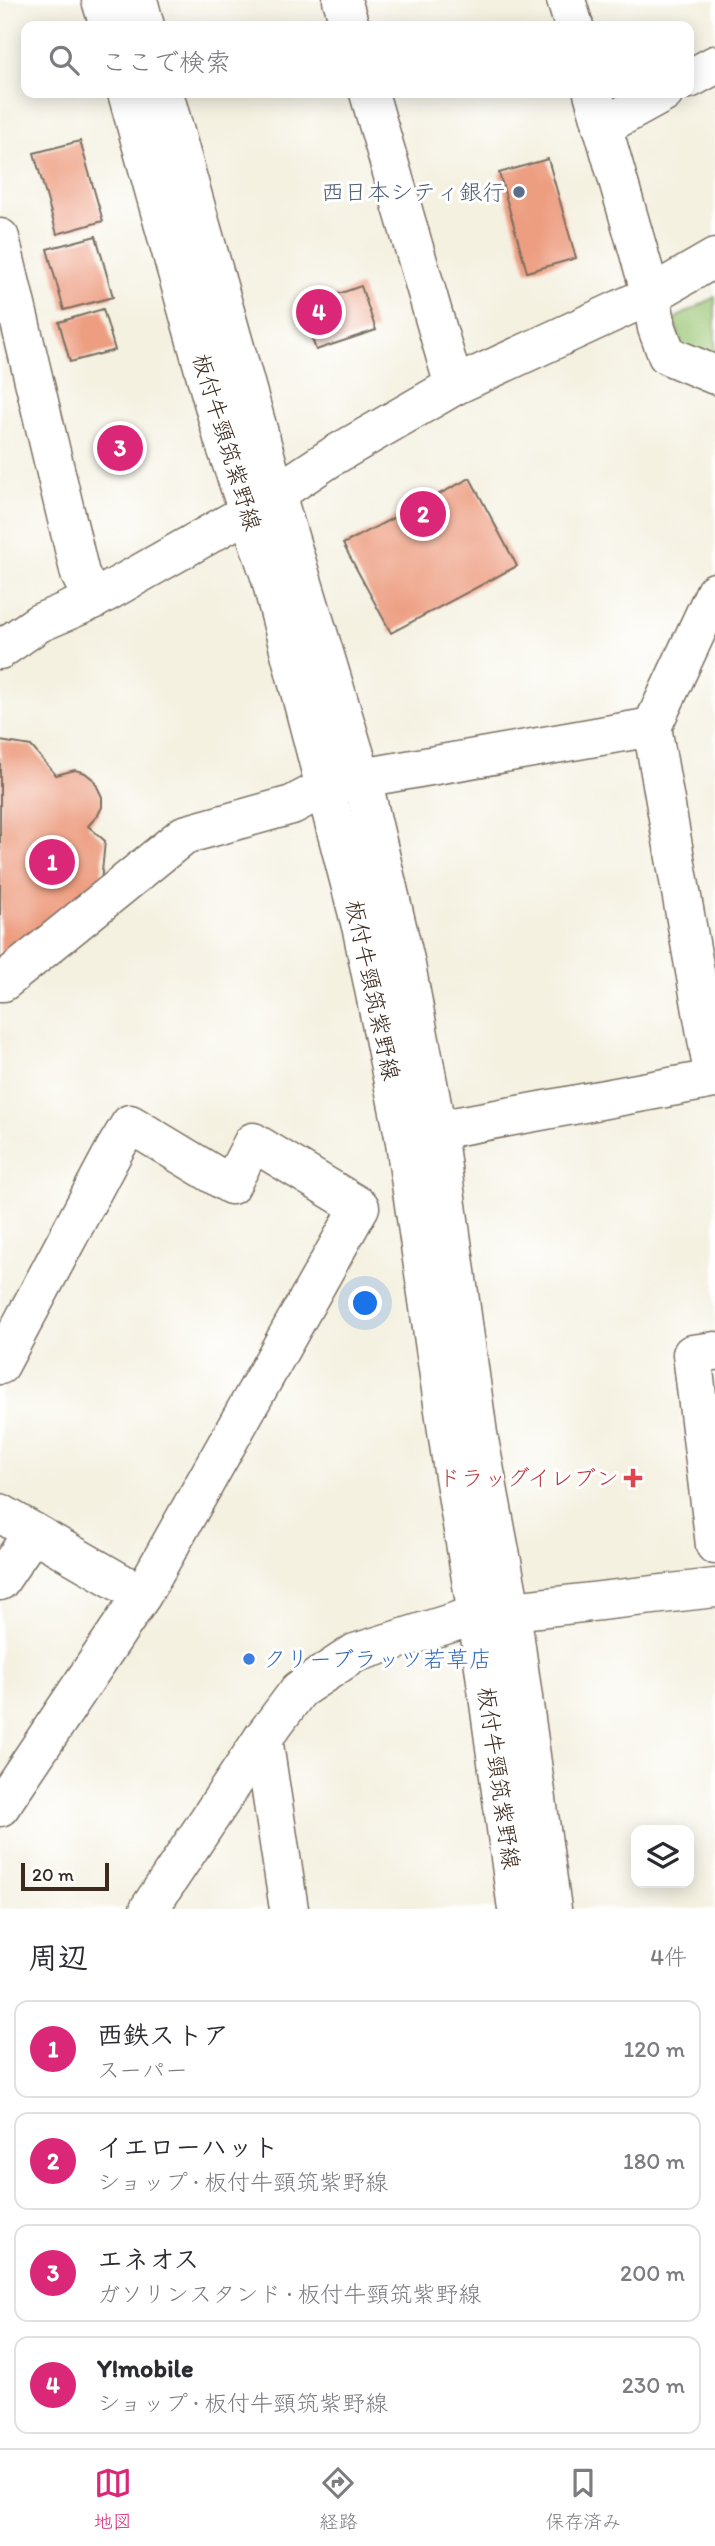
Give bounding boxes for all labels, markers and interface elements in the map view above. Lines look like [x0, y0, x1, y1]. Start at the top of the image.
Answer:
search box [21, 21, 694, 98]
icon: search [45, 41, 83, 79]
text: ここで検索 [101, 46, 231, 78]
place label: 西日本シティ銀行 [321, 178, 505, 206]
marker: 西日本シティ銀行 [511, 184, 527, 200]
pin: 4 [296, 286, 342, 338]
street label: 板付牛頸筑紫野線 [187, 350, 267, 534]
pin: 3 [97, 422, 143, 474]
pin: 2 [400, 488, 446, 540]
pin: 1 [29, 836, 75, 888]
street label: 板付牛頸筑紫野線 [340, 897, 406, 1083]
your location [348, 1286, 382, 1320]
place label: ドラッグイレブン [438, 1464, 619, 1492]
marker: ドラッグイレブン [625, 1470, 641, 1486]
place label: クリーブラッツ若草店 [263, 1645, 492, 1673]
marker: クリーブラッツ若草店 [241, 1651, 257, 1667]
street label: 板付牛頸筑紫野線 [472, 1685, 526, 1871]
map controls [631, 1825, 694, 1888]
button: layers [631, 1825, 694, 1888]
scale bar [21, 1860, 108, 1892]
text: 20 m [32, 1863, 74, 1886]
text: 周辺 [28, 1939, 88, 1976]
text: 4件 [650, 1943, 687, 1971]
text: 西鉄ストア [97, 2019, 229, 2051]
text: 1 [48, 2035, 58, 2063]
text: 120 m [624, 2035, 685, 2063]
text: スーパー [97, 2056, 188, 2084]
text: イエローハット [97, 2131, 279, 2163]
text: 2 [47, 2147, 59, 2175]
text: 180 m [623, 2147, 685, 2175]
text: ショップ · 板付牛頸筑紫野線 [97, 2168, 388, 2196]
text: エネオス [97, 2243, 199, 2275]
text: 3 [47, 2259, 59, 2287]
text: 200 m [620, 2259, 685, 2287]
text: ガソリンスタンド · 板付牛頸筑紫野線 [97, 2280, 481, 2308]
text: Y!mobile [97, 2352, 193, 2384]
text: 4 [46, 2371, 60, 2399]
text: 230 m [622, 2371, 685, 2399]
text: ショップ · 板付牛頸筑紫野線 [97, 2389, 388, 2417]
tab: 地図 [94, 2464, 132, 2533]
tab: 経路 [319, 2464, 357, 2533]
tab: 保存済み [545, 2464, 621, 2533]

